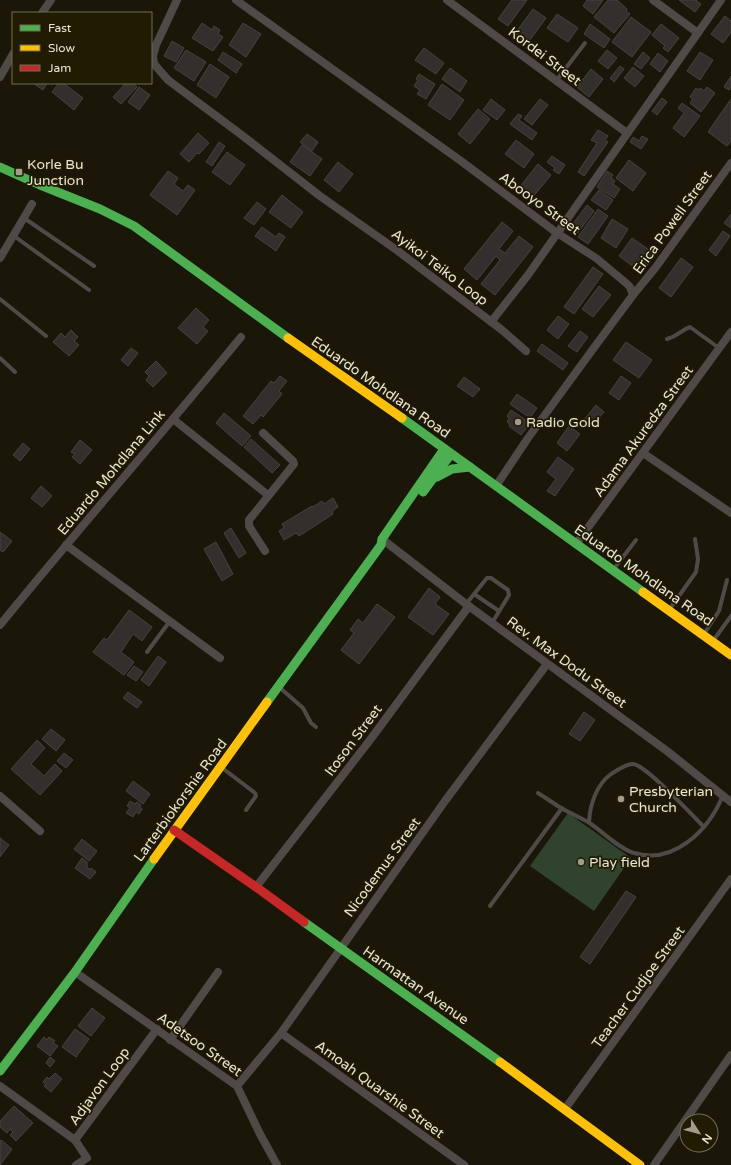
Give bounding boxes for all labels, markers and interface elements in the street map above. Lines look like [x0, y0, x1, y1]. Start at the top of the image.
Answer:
legend [12, 12, 152, 84]
text: Fast [48, 21, 72, 35]
street label: Kordei Street [505, 23, 585, 90]
text: Slow [48, 41, 75, 55]
text: Jam [48, 61, 71, 75]
place label: Korle Bu Junction [27, 156, 84, 189]
marker: Korle Bu Junction [14, 167, 24, 177]
street label: Erica Powell Street [629, 167, 716, 277]
street label: Abooyo Street [496, 168, 584, 239]
street label: Ayikoi Teiko Loop [388, 225, 492, 309]
street label: Eduardo Mohdlana Road [308, 333, 454, 442]
street label: Adama Akuredza Street [590, 362, 697, 500]
street label: Eduardo Mohdlana Link [54, 406, 169, 538]
place label: Radio Gold [526, 414, 600, 431]
marker: Radio Gold [513, 417, 523, 427]
street label: Eduardo Mohdlana Road [571, 521, 717, 630]
street label: Rev. Max Dodu Street [503, 613, 631, 712]
street label: Itoson Street [321, 701, 386, 779]
street label: Larterbiokorshie Road [130, 736, 231, 865]
place label: Presbyterian Church [629, 783, 713, 816]
marker: Presbyterian Church [616, 794, 626, 804]
street label: Nicodemus Street [341, 814, 425, 920]
place label: Play field [589, 854, 650, 871]
marker: Play field [576, 857, 586, 867]
street label: Teacher Cudjoe Street [588, 922, 689, 1052]
street label: Harmattan Avenue [360, 943, 472, 1028]
street label: Adetsoo Street [154, 1009, 246, 1080]
street label: Amoah Quarshie Street [312, 1037, 448, 1142]
street label: Adjavon Loop [65, 1044, 134, 1129]
north arrow [679, 1113, 719, 1153]
text: N [699, 1131, 715, 1146]

